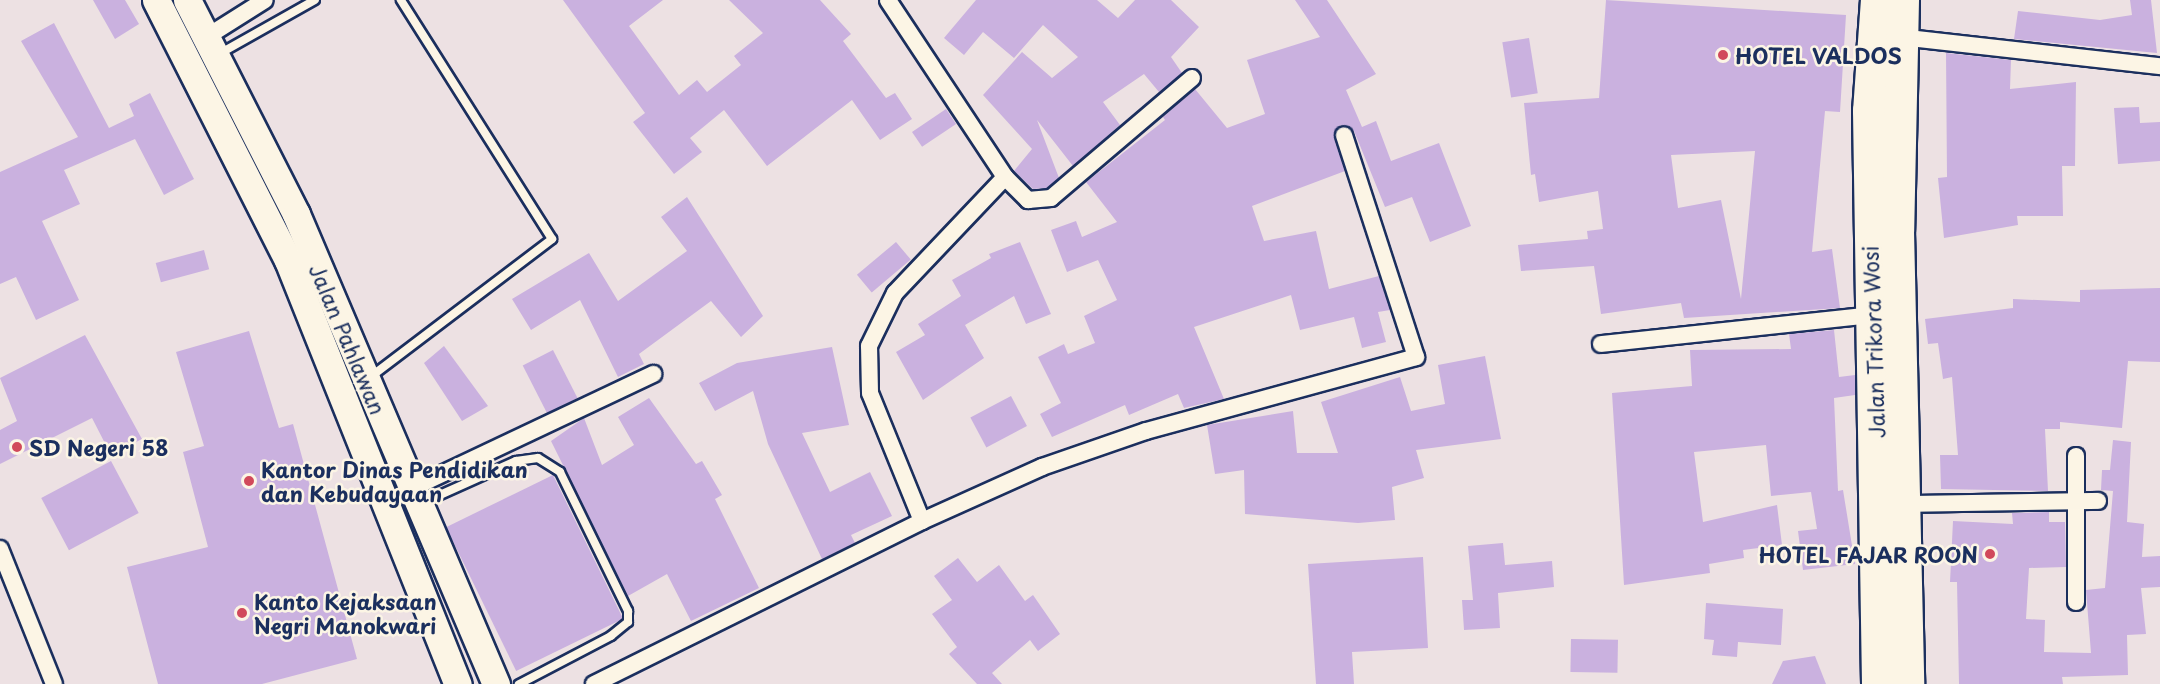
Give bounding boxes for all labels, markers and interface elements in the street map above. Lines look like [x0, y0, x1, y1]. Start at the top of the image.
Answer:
place label: HOTEL VALDOS [1735, 42, 1903, 68]
marker: HOTEL VALDOS [1716, 48, 1730, 62]
street label: Jalan Trikora Wosi [1857, 246, 1889, 438]
street label: Jalan Pahlawan [305, 260, 391, 418]
place label: SD Negeri 58 [29, 434, 168, 460]
marker: SD Negeri 58 [10, 440, 24, 454]
place label: Kantor Dinas Pendidikan dan Kebudayaan [261, 456, 526, 506]
marker: Kantor Dinas Pendidikan dan Kebudayaan [242, 474, 256, 488]
place label: HOTEL FAJAR ROON [1757, 541, 1978, 567]
marker: HOTEL FAJAR ROON [1983, 547, 1997, 561]
place label: Kanto Kejaksaan Negri Manokwari [254, 588, 439, 638]
marker: Kanto Kejaksaan Negri Manokwari [235, 606, 249, 620]

